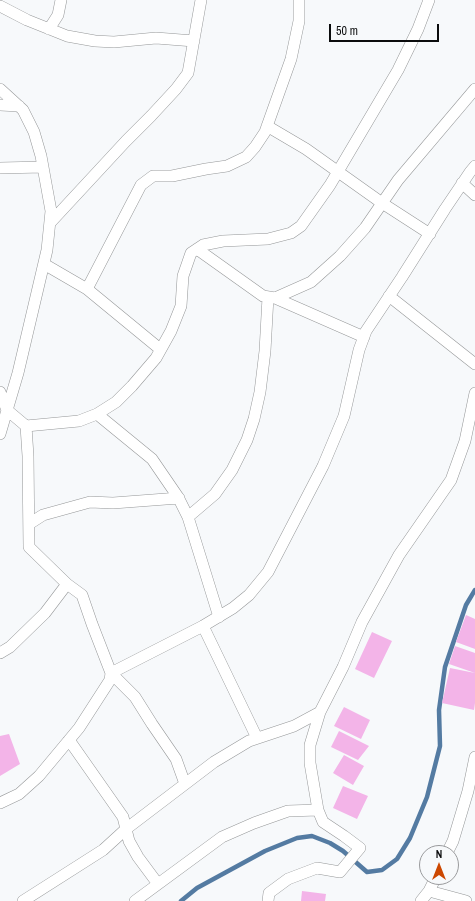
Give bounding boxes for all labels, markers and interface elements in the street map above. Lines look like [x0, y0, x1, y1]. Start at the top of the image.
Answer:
scale bar [331, 16, 441, 42]
text: 50 m [336, 23, 358, 39]
north arrow [419, 845, 459, 885]
text: N [436, 847, 442, 861]

